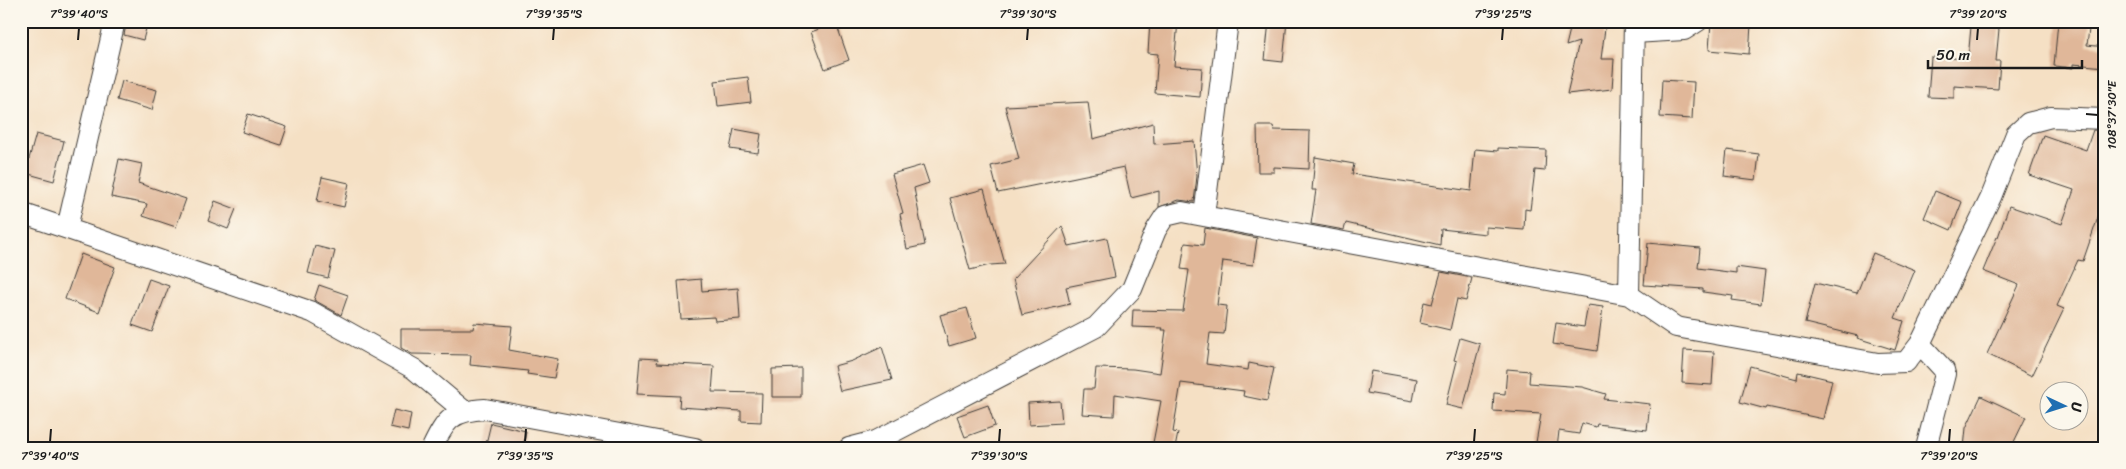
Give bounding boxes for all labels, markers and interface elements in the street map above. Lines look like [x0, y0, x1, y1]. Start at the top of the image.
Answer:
text: 7°39'40"S [50, 3, 108, 25]
text: 7°39'35"S [526, 3, 583, 25]
text: 7°39'30"S [999, 3, 1057, 25]
text: 7°39'25"S [1474, 3, 1532, 25]
text: 7°39'20"S [1949, 3, 2007, 25]
scale bar [1928, 38, 2082, 70]
text: 50 m [1936, 42, 1971, 68]
text: 108°37'30"E [2101, 79, 2123, 149]
north arrow [2038, 382, 2088, 432]
text: U [2064, 401, 2089, 413]
text: 7°39'40"S [21, 445, 79, 467]
text: 7°39'35"S [497, 445, 554, 467]
text: 7°39'30"S [970, 445, 1028, 467]
text: 7°39'25"S [1445, 445, 1503, 467]
text: 7°39'20"S [1920, 445, 1978, 467]

